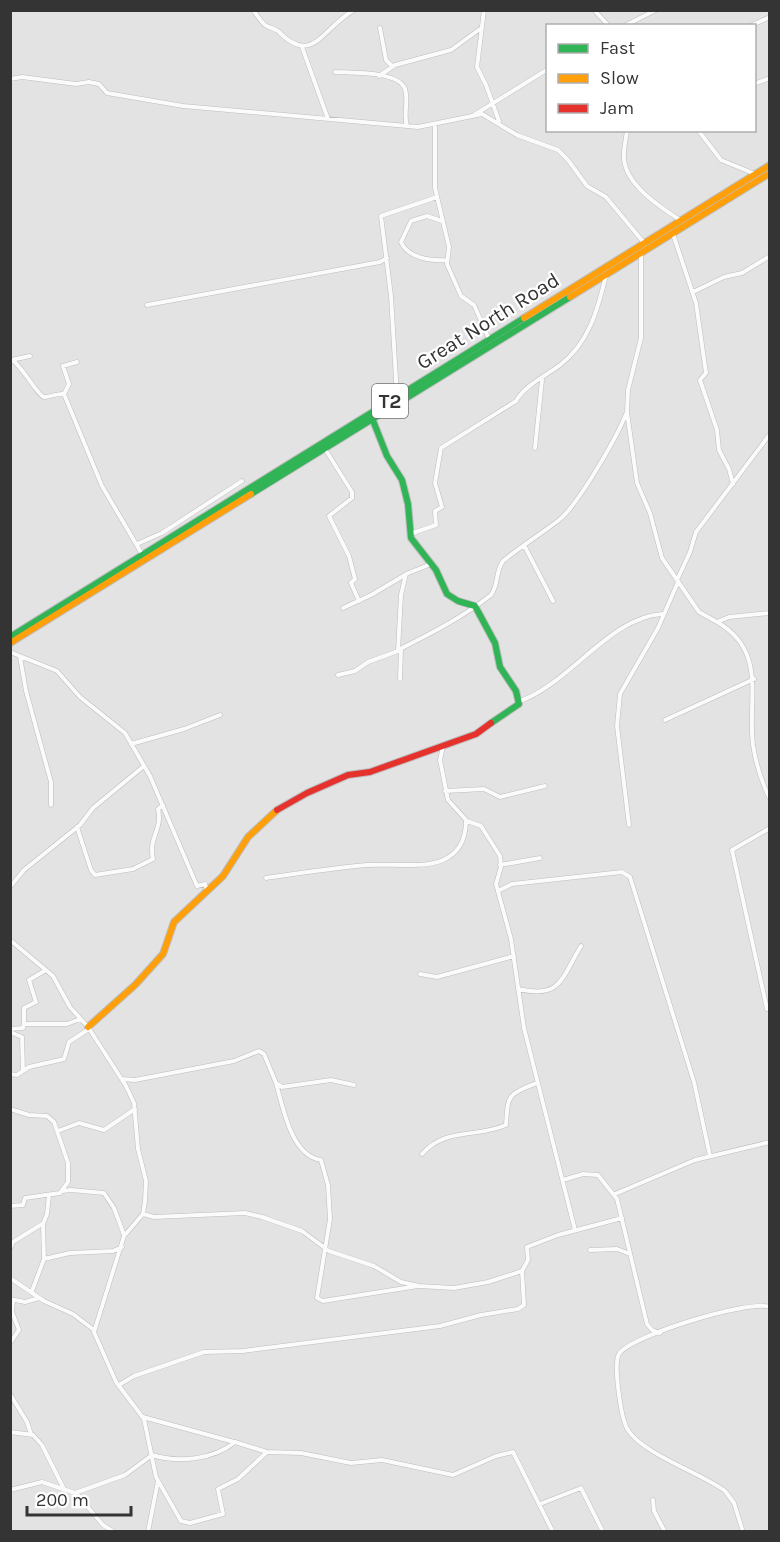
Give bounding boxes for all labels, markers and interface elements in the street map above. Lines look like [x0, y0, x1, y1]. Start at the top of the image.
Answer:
legend [546, 24, 756, 132]
text: Fast [600, 37, 635, 59]
text: Slow [600, 67, 639, 89]
text: Jam [600, 97, 634, 119]
street label: Great North Road [412, 267, 564, 375]
road number: T2 [372, 384, 408, 418]
scale bar [27, 1479, 130, 1517]
text: 200 m [36, 1489, 89, 1511]

